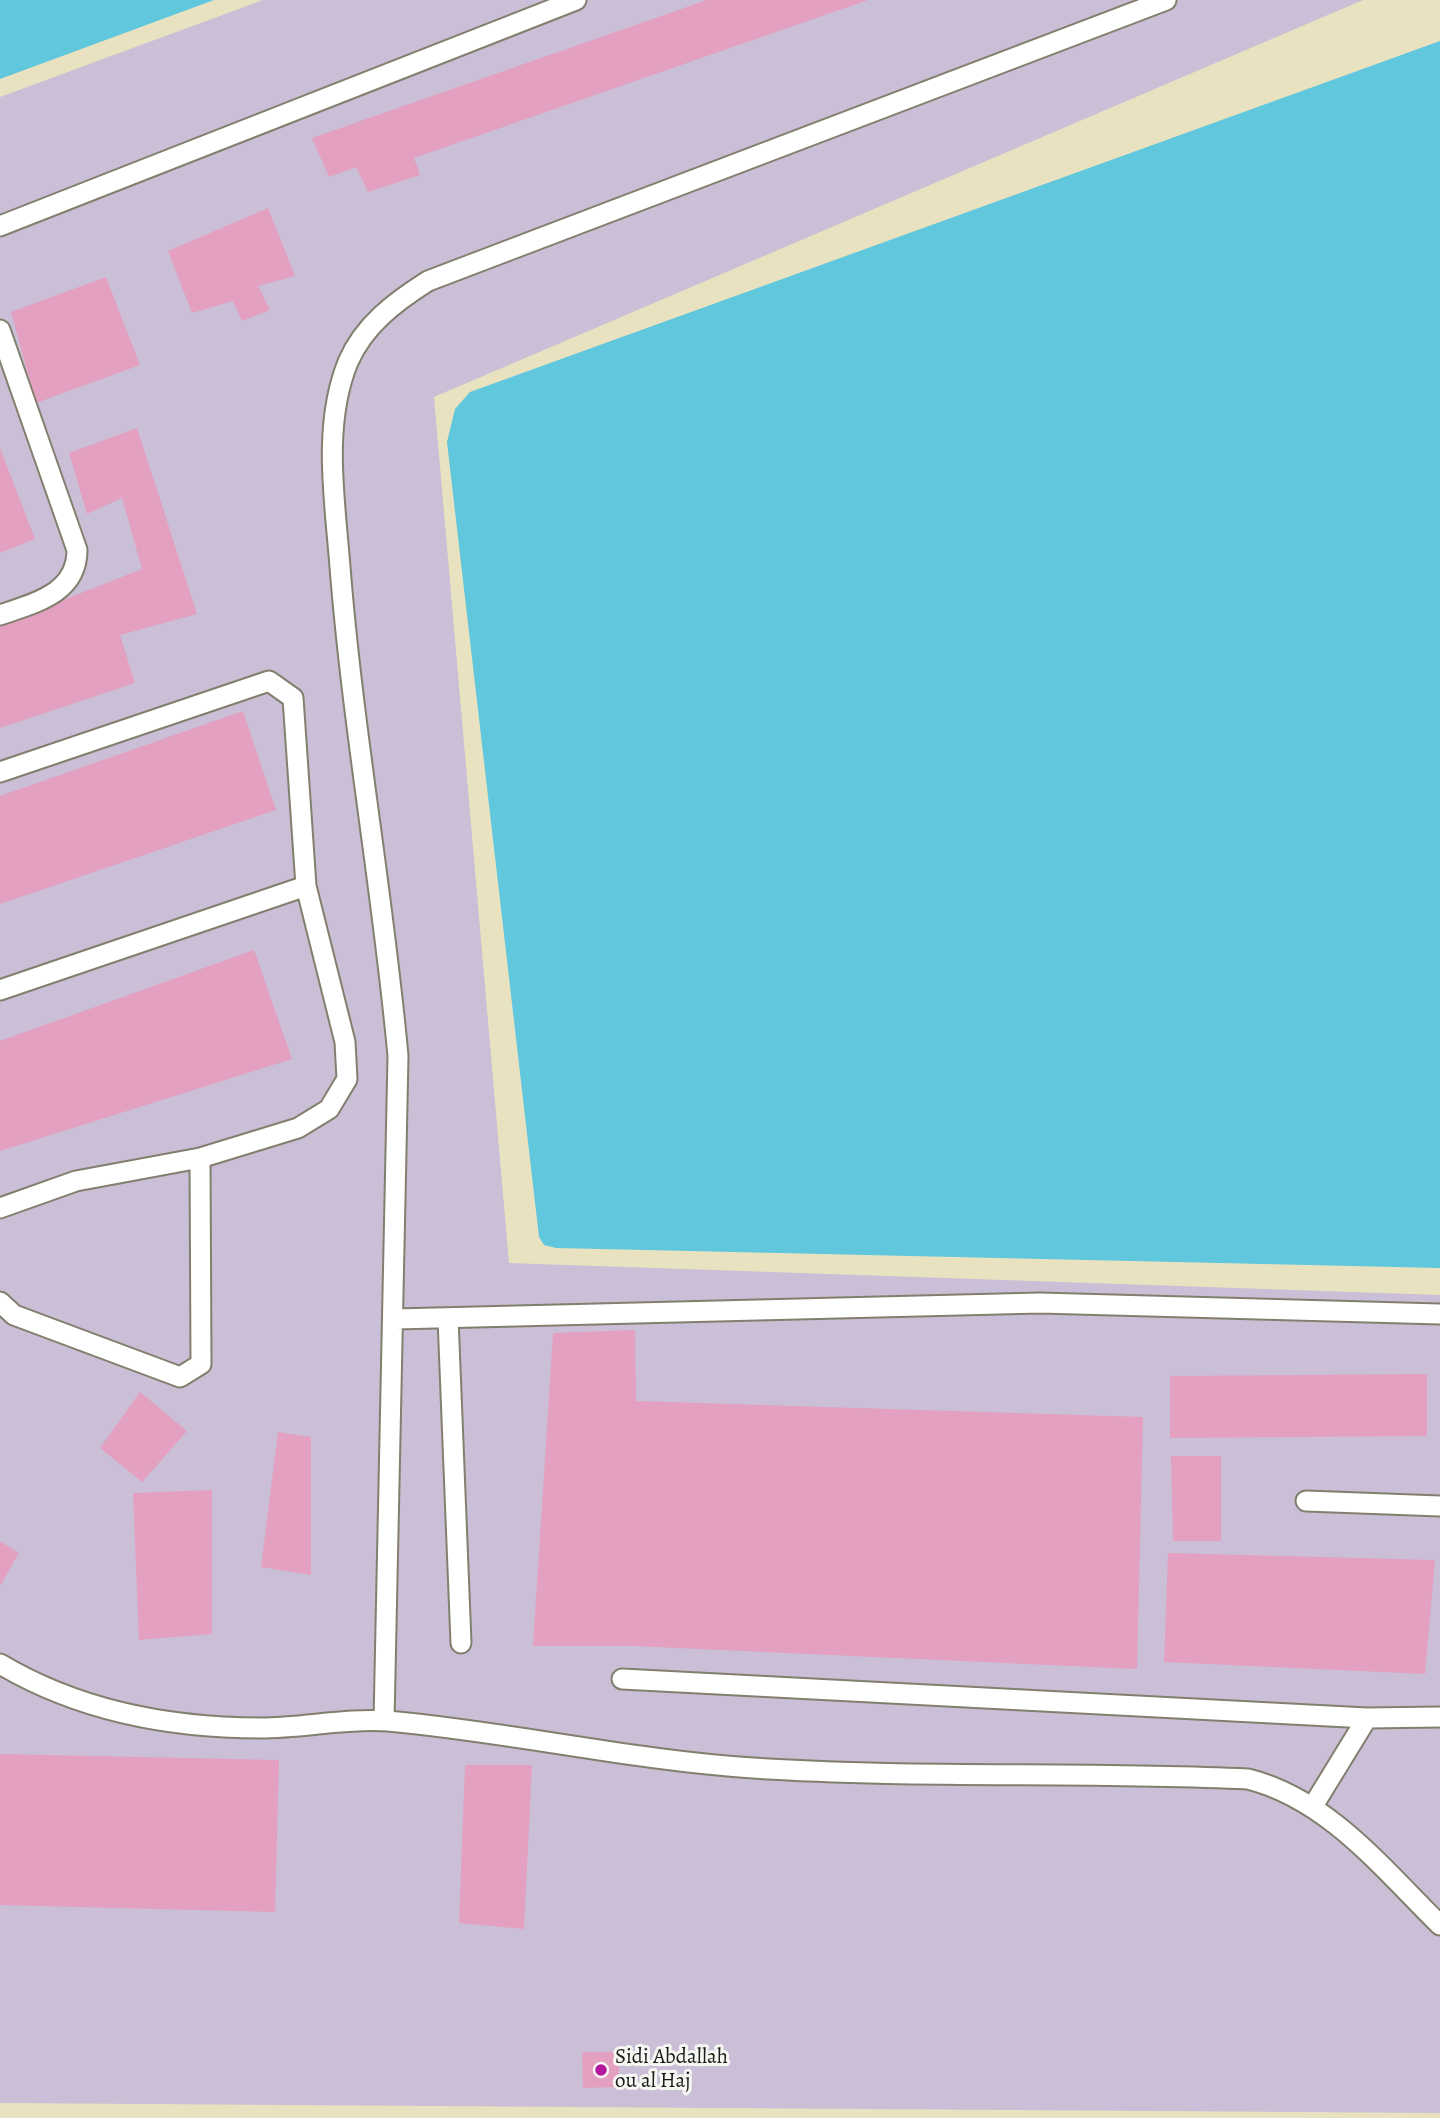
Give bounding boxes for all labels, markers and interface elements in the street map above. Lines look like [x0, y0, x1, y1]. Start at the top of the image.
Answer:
place label: Sidi Abdallah ou al Haj [615, 2045, 728, 2095]
marker: Sidi Abdallah ou al Haj [593, 2062, 609, 2078]

